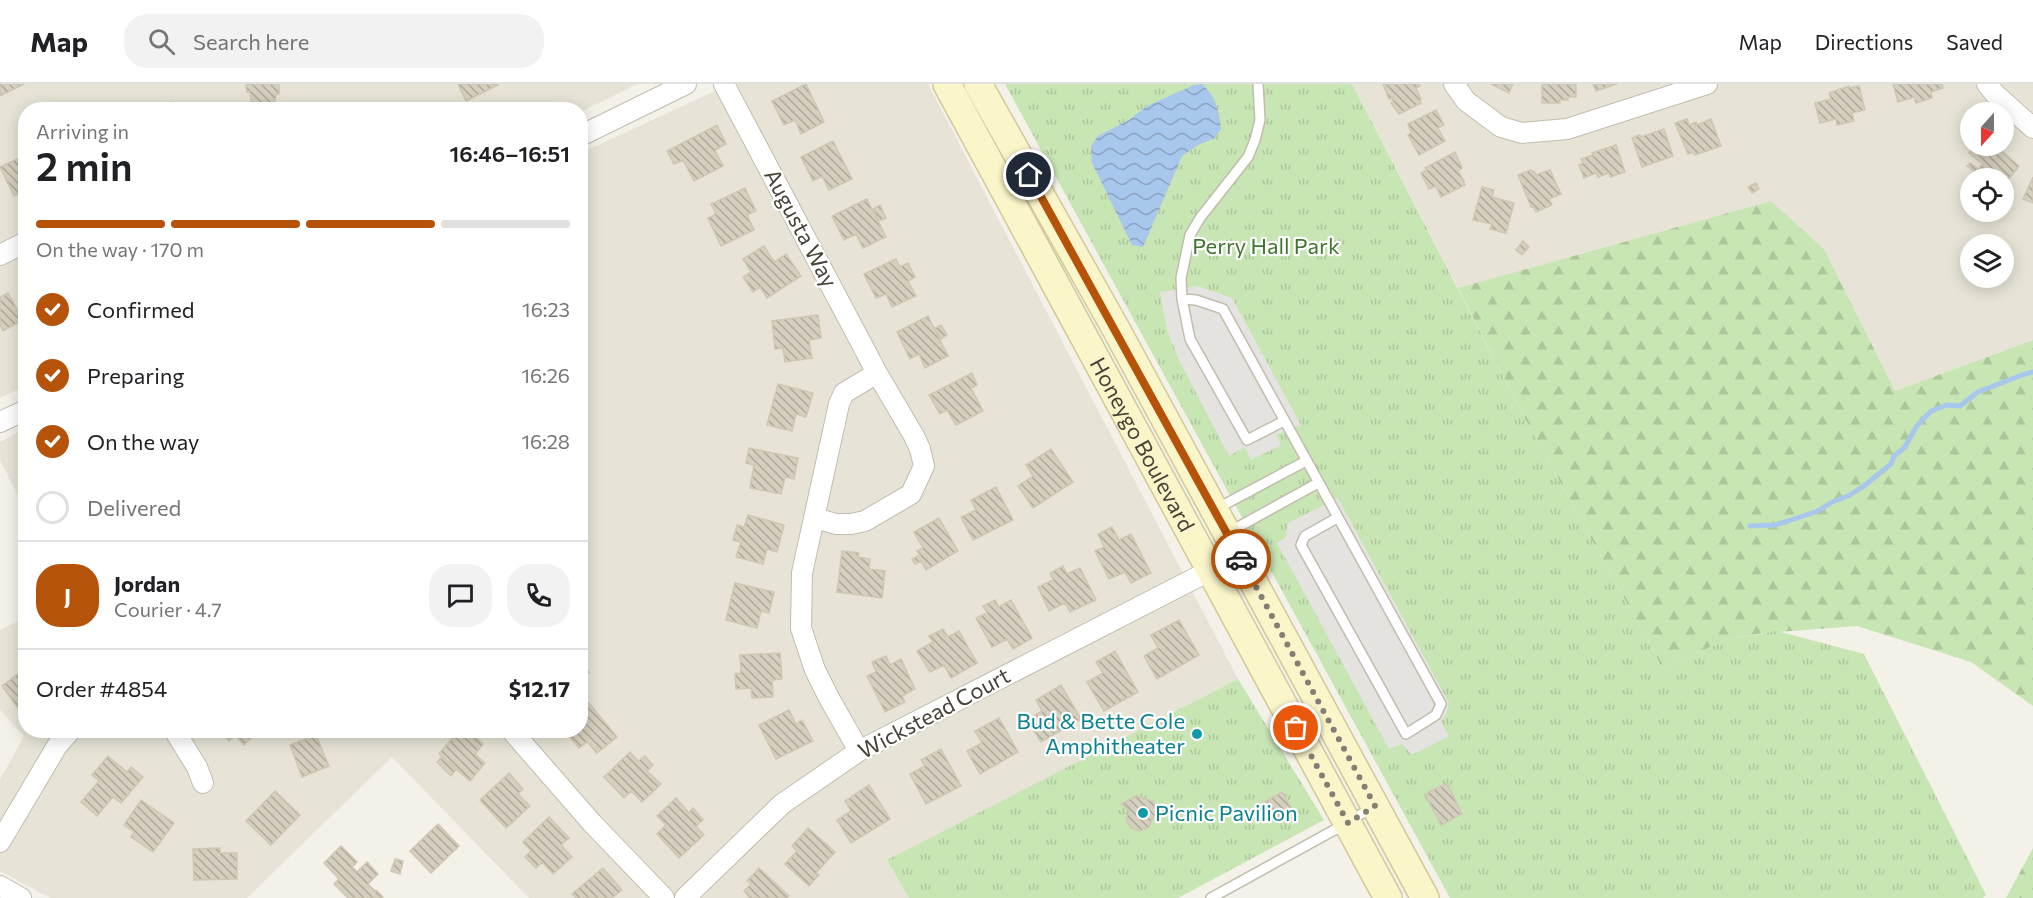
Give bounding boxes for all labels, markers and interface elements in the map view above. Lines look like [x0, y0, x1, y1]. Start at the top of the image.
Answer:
search box [124, 14, 544, 68]
text: Map [30, 24, 88, 58]
icon: search [145, 25, 178, 58]
text: Search here [193, 28, 309, 55]
text: Map [1739, 29, 1782, 54]
text: Directions [1815, 29, 1913, 54]
text: Saved [1946, 29, 2003, 54]
north arrow [1960, 102, 2014, 156]
map controls [1960, 102, 2014, 288]
text: Arriving in [36, 119, 129, 143]
text: 16:46–16:51 [449, 140, 570, 167]
text: 2 min [36, 141, 133, 189]
pin [1003, 149, 1054, 200]
icon: home [1012, 158, 1045, 191]
street label: Augusta Way [759, 164, 844, 292]
button: locate [1960, 168, 2014, 222]
park label: Perry Hall Park [1192, 232, 1340, 259]
button: layers [1960, 234, 2014, 288]
text: On the way · 170 m [36, 237, 204, 261]
icon: check [36, 293, 69, 326]
text: Confirmed [87, 296, 194, 323]
text: 16:23 [522, 297, 570, 321]
street label: Honeygo Boulevard [1085, 352, 1201, 536]
icon: check [36, 359, 69, 392]
text: Preparing [87, 362, 184, 389]
text: 16:26 [521, 363, 570, 387]
icon: check [36, 425, 69, 458]
text: On the way [87, 428, 199, 455]
text: 16:28 [521, 429, 570, 453]
text: Delivered [87, 494, 181, 521]
courier [1211, 529, 1271, 589]
icon: car [1225, 543, 1258, 576]
button: chat [429, 564, 492, 627]
button: phone [507, 564, 570, 627]
text: Jordan [114, 570, 180, 597]
text: J [64, 582, 71, 609]
text: Courier · 4.7 [114, 597, 222, 621]
street label: Wickstead Court [853, 661, 1014, 764]
text: Order #4854 [36, 675, 167, 702]
text: $12.17 [509, 675, 570, 702]
pin [1270, 702, 1321, 753]
place label: Bud & Bette Cole Amphitheater [1016, 707, 1185, 759]
icon: bag [1279, 711, 1312, 744]
marker: Bud & Bette Cole Amphitheater [1190, 727, 1204, 741]
place label: Picnic Pavilion [1155, 799, 1298, 826]
marker: Picnic Pavilion [1136, 806, 1150, 820]

